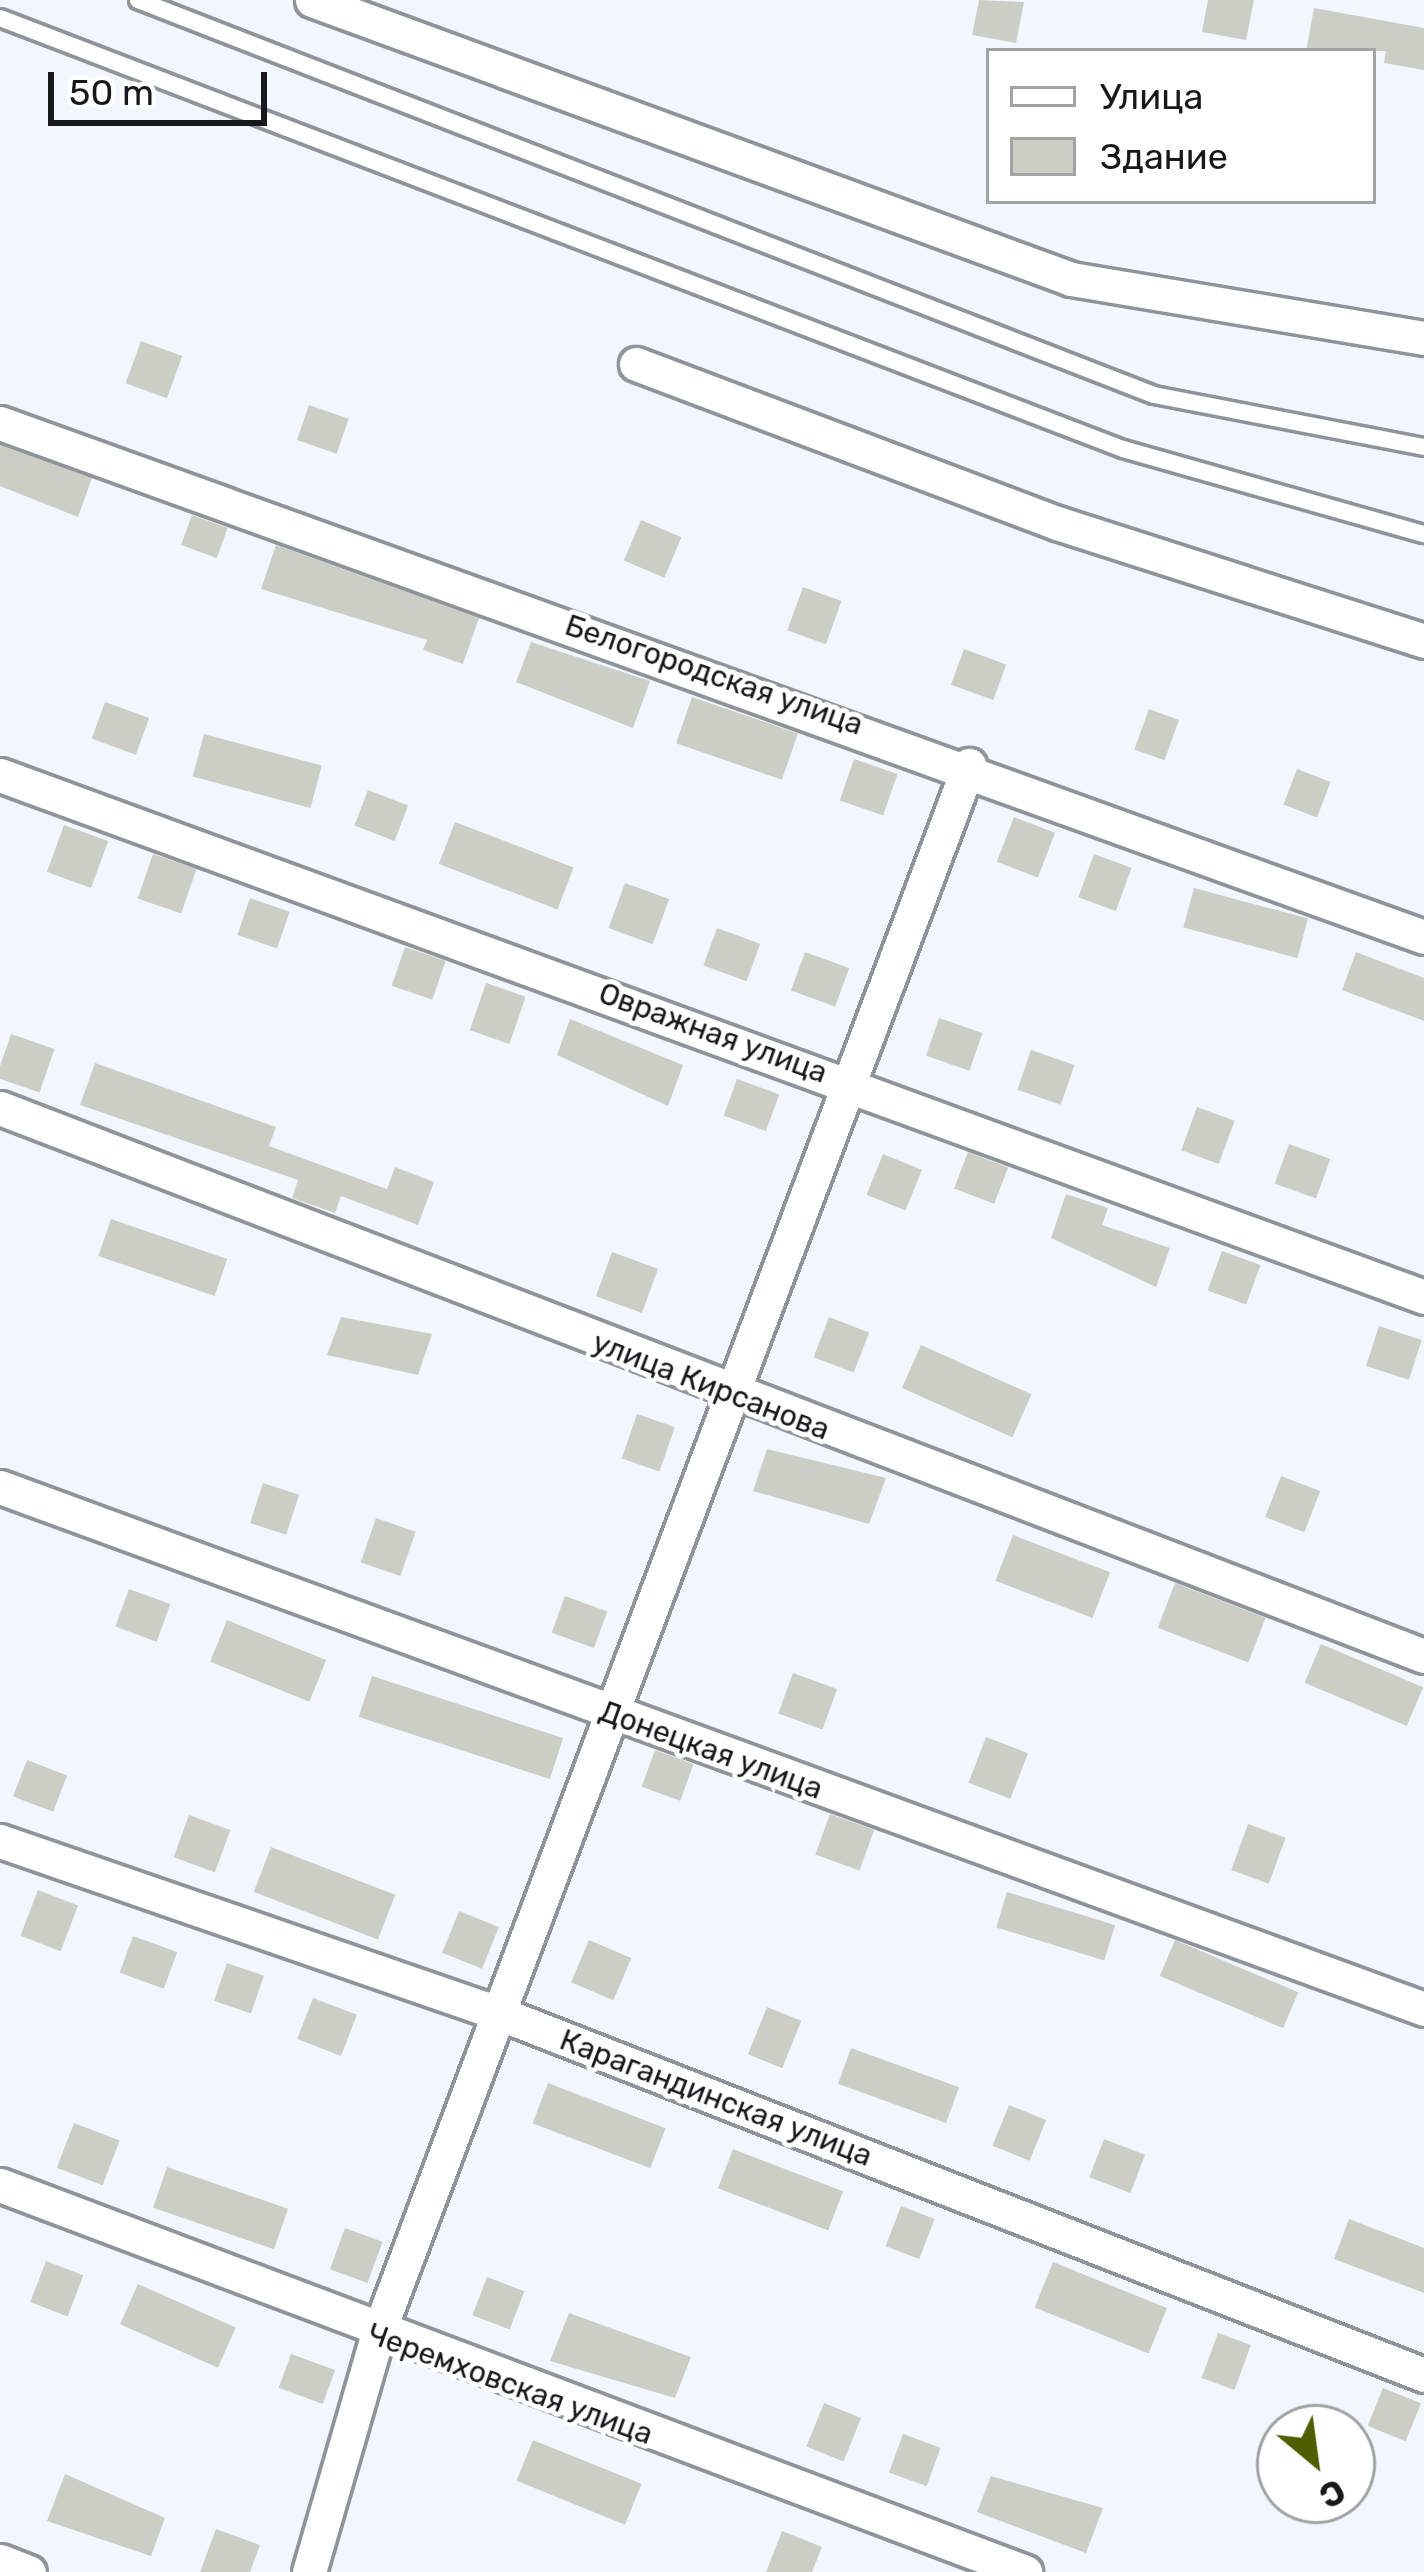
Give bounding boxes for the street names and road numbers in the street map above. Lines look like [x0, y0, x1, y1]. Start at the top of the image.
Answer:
street label: Белогородская улица [560, 607, 868, 743]
street label: Овражная улица [594, 975, 832, 1091]
street label: улица Кирсанова [587, 1324, 835, 1448]
street label: Донецкая улица [595, 1693, 827, 1807]
street label: Карагандинская улица [555, 2022, 877, 2174]
street label: Черемховская улица [362, 2316, 658, 2452]

